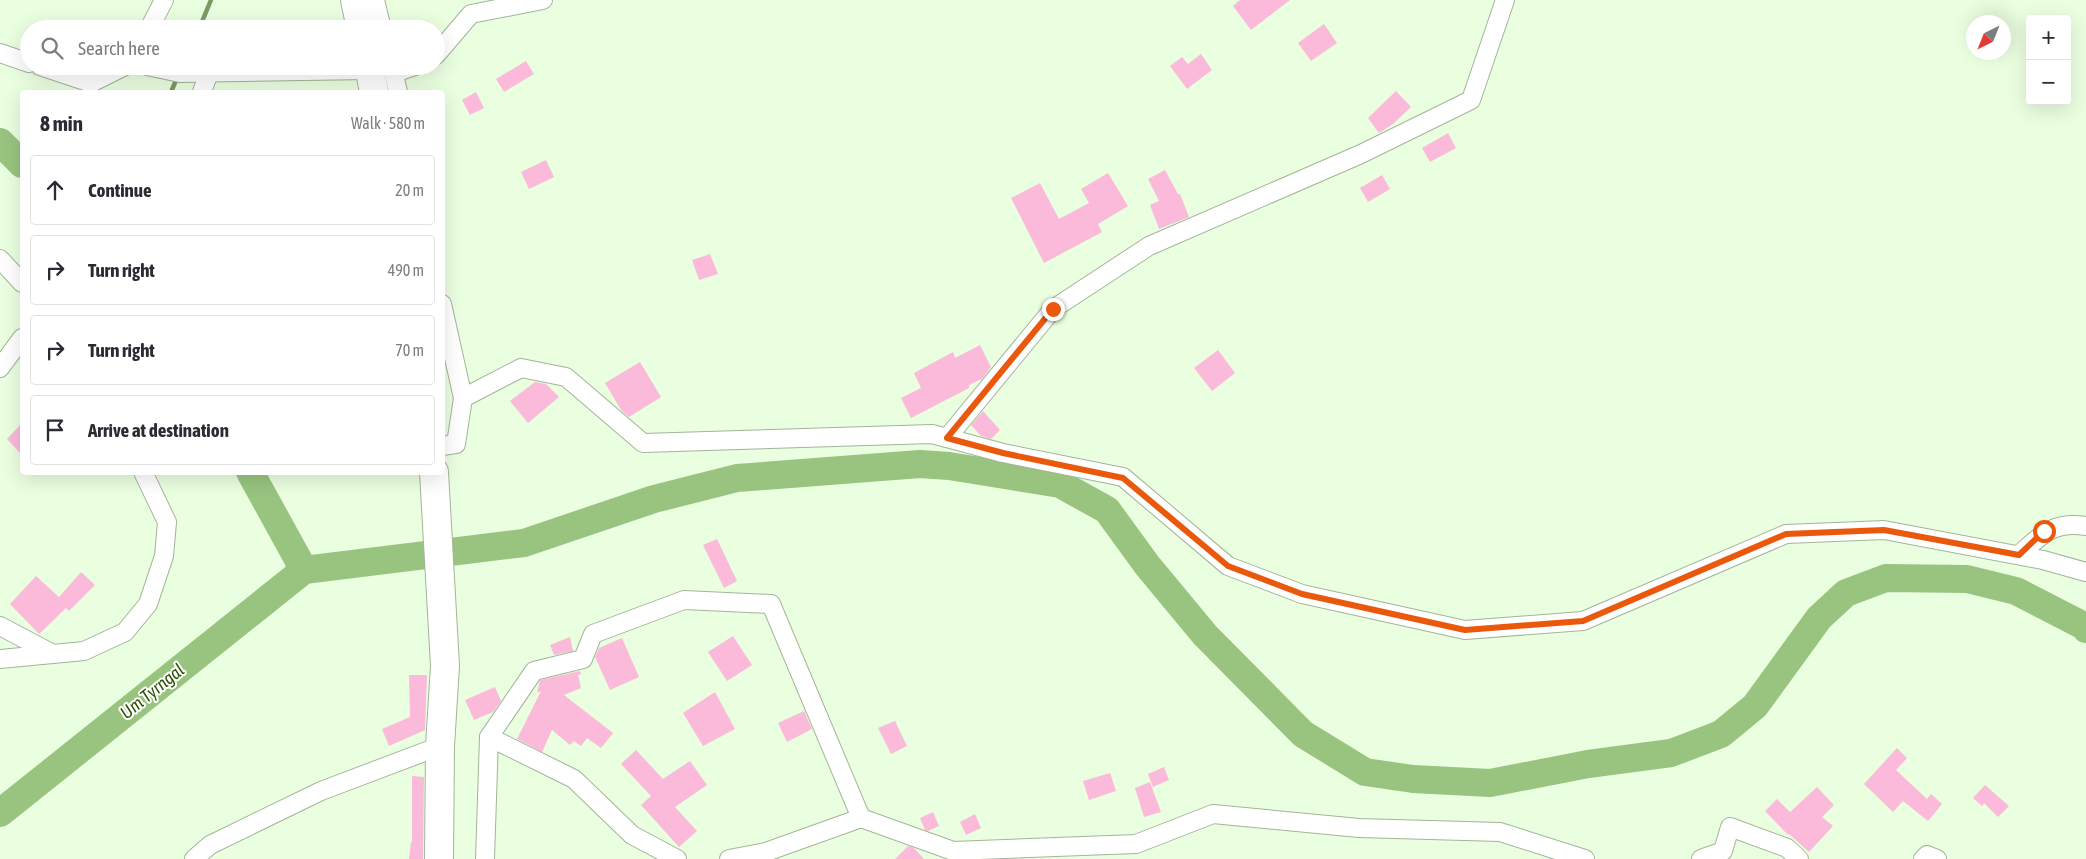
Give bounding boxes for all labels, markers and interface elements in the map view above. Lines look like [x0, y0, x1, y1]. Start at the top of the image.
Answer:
north arrow [1966, 15, 2011, 60]
map controls [2026, 15, 2071, 105]
button: + [2026, 15, 2071, 60]
search box [20, 20, 445, 75]
icon: search [38, 34, 66, 62]
text: Search here [78, 37, 160, 59]
button: − [2026, 60, 2071, 105]
text: 8 min [40, 111, 83, 135]
text: Walk · 580 m [351, 114, 425, 132]
icon: ahead [41, 176, 69, 204]
text: Continue [88, 179, 152, 201]
text: 20 m [395, 181, 424, 199]
icon: right [41, 256, 69, 284]
text: Turn right [88, 259, 155, 281]
text: 490 m [388, 261, 424, 279]
route end [1042, 298, 1065, 321]
icon: right [41, 336, 69, 364]
text: Turn right [88, 339, 155, 361]
text: 70 m [395, 341, 424, 359]
icon: arrive [41, 416, 69, 444]
text: Arrive at destination [88, 419, 229, 441]
route start [2033, 520, 2056, 543]
water label: Um Tyrngal [116, 659, 188, 723]

